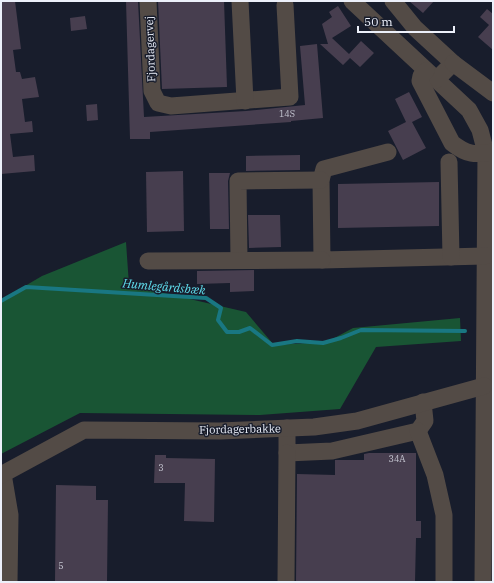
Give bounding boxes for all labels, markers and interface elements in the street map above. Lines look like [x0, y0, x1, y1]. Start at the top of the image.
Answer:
scale bar [358, 8, 454, 34]
text: 50 m [364, 14, 393, 29]
street label: Fjordagervej [142, 16, 158, 82]
house number: 14S [279, 108, 295, 119]
water label: Humlegårdsbæk [121, 275, 207, 298]
street label: Fjordagerbakke [199, 421, 281, 437]
house number: 34A [389, 453, 406, 464]
house number: 3 [158, 462, 164, 473]
house number: 5 [58, 560, 64, 571]

